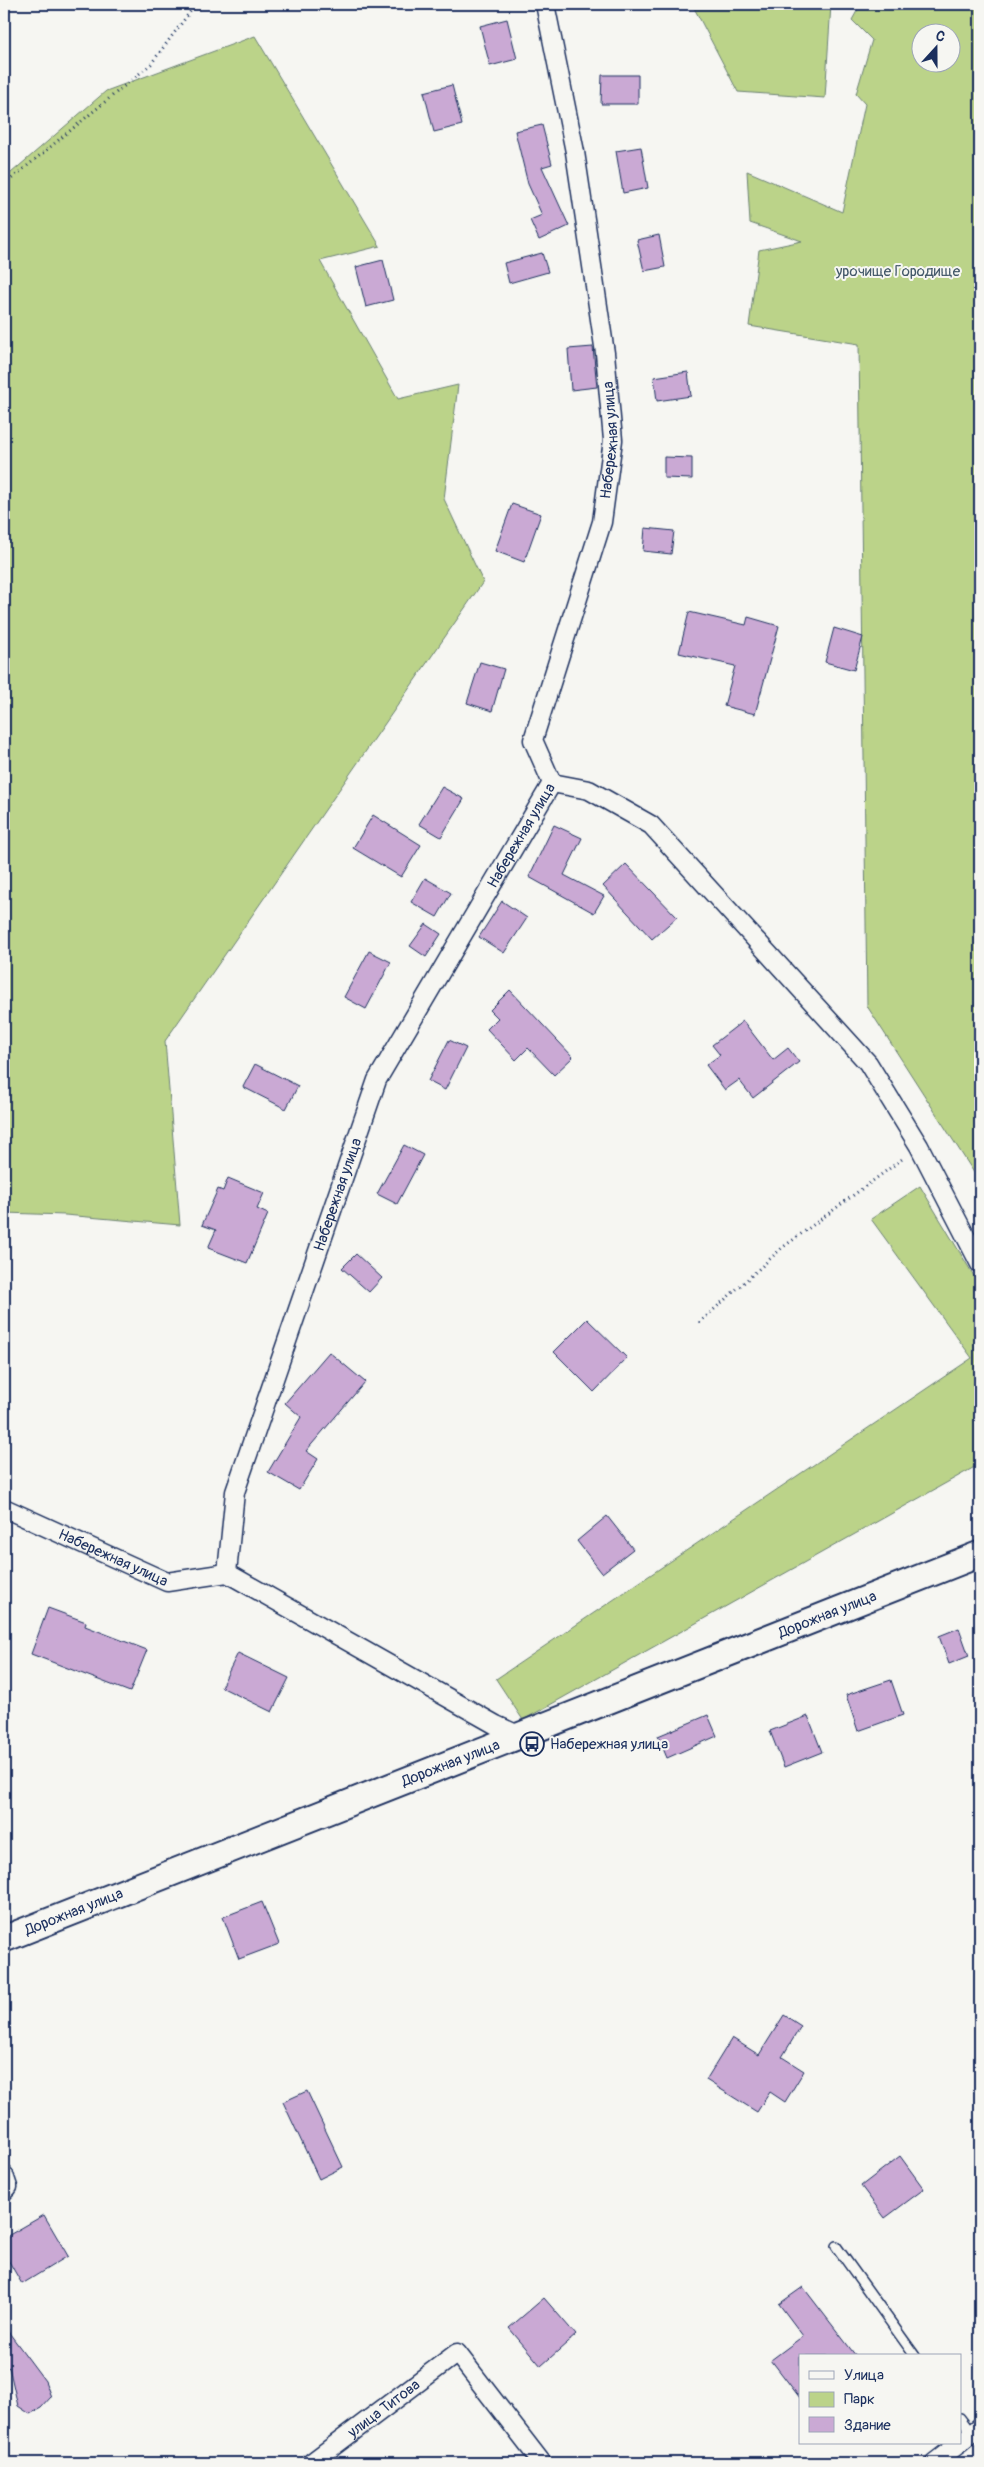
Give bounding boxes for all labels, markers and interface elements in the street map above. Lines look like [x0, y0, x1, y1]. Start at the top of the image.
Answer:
north arrow [912, 22, 962, 72]
text: С [933, 27, 948, 46]
park label: урочище Городище [835, 262, 961, 281]
street label: Набережная улица [596, 380, 623, 500]
street label: Набережная улица [483, 780, 559, 891]
street label: Набережная улица [309, 1136, 366, 1254]
street label: Набережная улица [55, 1524, 171, 1591]
street label: Дорожная улица [774, 1586, 879, 1643]
bus stop icon: Набережная улица [519, 1731, 545, 1757]
street label: Дорожная улица [398, 1735, 502, 1791]
place label: Набережная улица [550, 1735, 668, 1754]
street label: Дорожная улица [21, 1884, 126, 1940]
legend [799, 2354, 962, 2444]
text: Улица [844, 2366, 884, 2385]
street label: улица Титова [343, 2375, 424, 2442]
text: Парк [844, 2390, 875, 2409]
text: Здание [844, 2416, 891, 2435]

